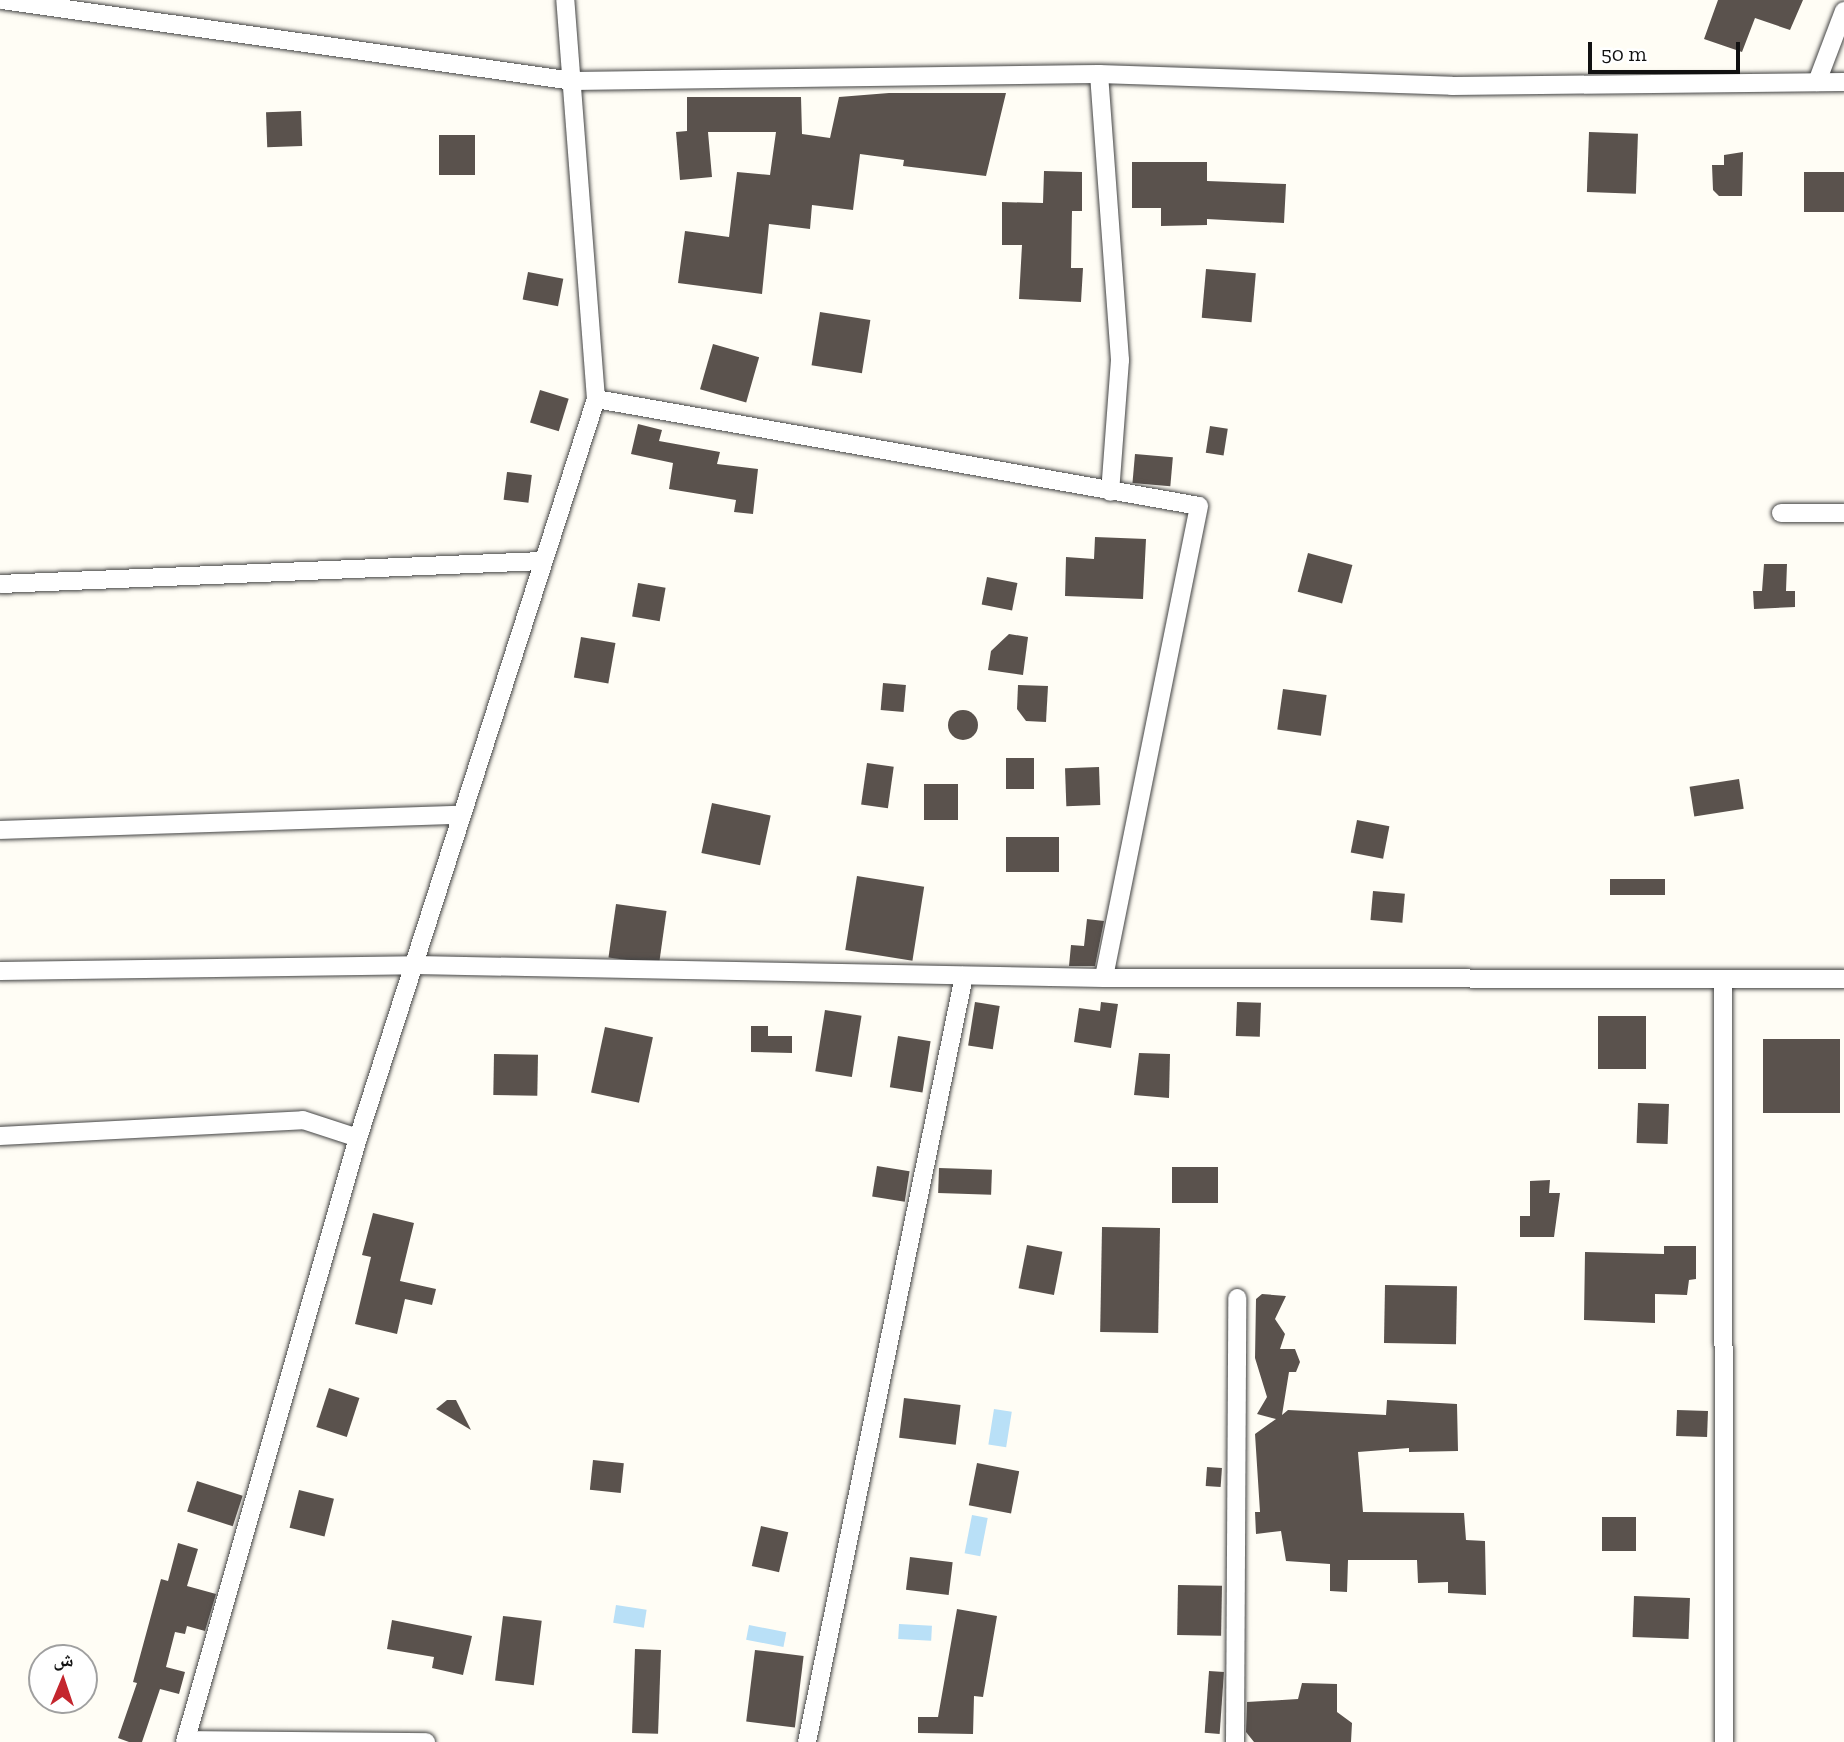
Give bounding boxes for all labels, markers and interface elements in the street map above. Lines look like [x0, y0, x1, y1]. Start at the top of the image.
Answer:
scale bar [1592, 28, 1744, 72]
text: 50 m [1601, 41, 1647, 66]
north arrow [28, 1644, 98, 1714]
text: ش [53, 1648, 74, 1671]

